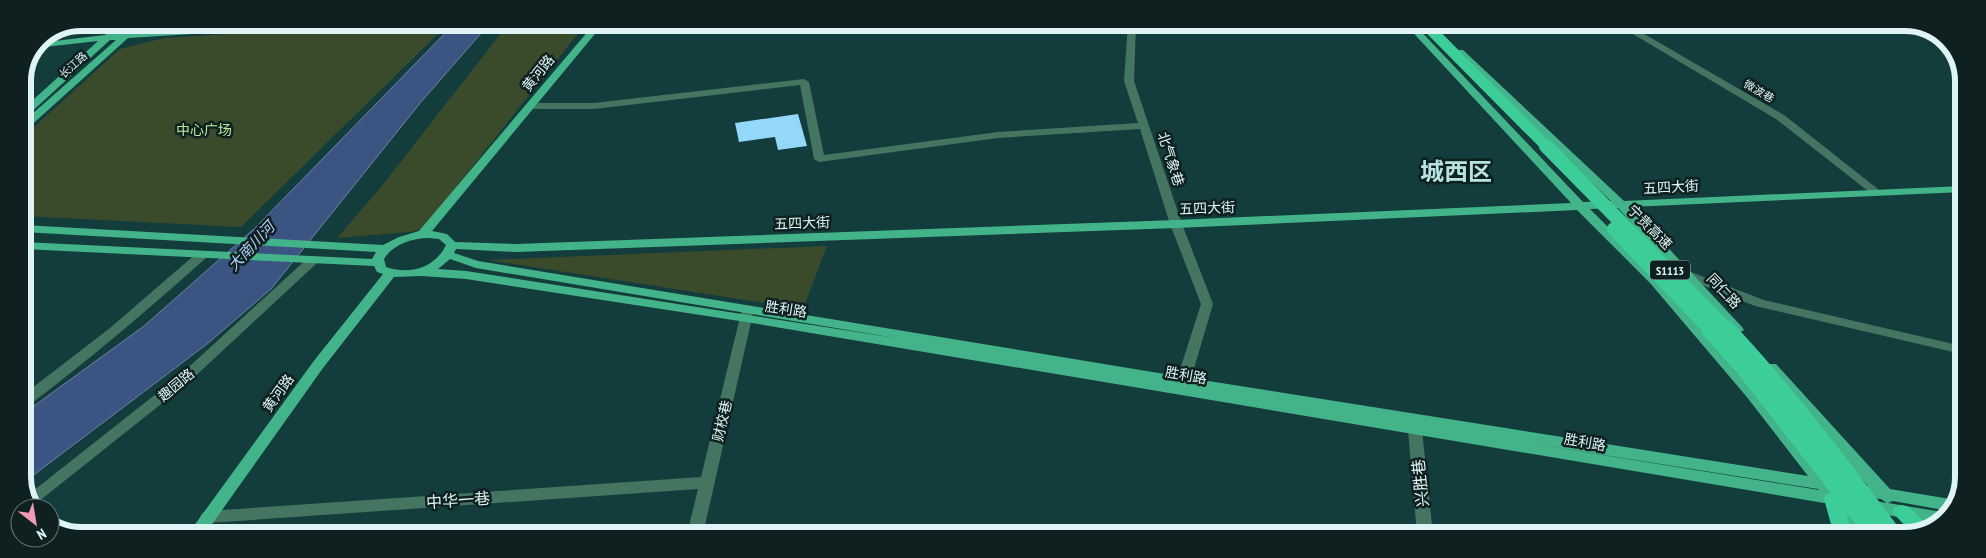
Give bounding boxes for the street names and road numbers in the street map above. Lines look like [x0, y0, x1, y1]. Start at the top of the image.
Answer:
street label: 长江路 [56, 49, 90, 81]
street label: 黄河路 [518, 51, 558, 95]
street label: 微波巷 [1740, 76, 1777, 105]
street label: 北气象巷 [1154, 130, 1188, 188]
street label: 五四大街 [1643, 177, 1699, 197]
street label: 五四大街 [1179, 198, 1235, 218]
street label: 宁贵高速 [1624, 201, 1676, 253]
street label: 五四大街 [774, 213, 830, 233]
road number: S1113 [1650, 260, 1690, 280]
street label: 同仁路 [1703, 270, 1745, 312]
street label: 胜利路 [764, 297, 808, 321]
street label: 胜利路 [1164, 362, 1208, 388]
street label: 趣园路 [154, 365, 198, 405]
street label: 黄河路 [258, 371, 298, 415]
street label: 财校巷 [709, 399, 735, 443]
street label: 胜利路 [1563, 429, 1607, 455]
street label: 兴胜巷 [1408, 458, 1432, 508]
street label: 中华一巷 [425, 488, 491, 512]

